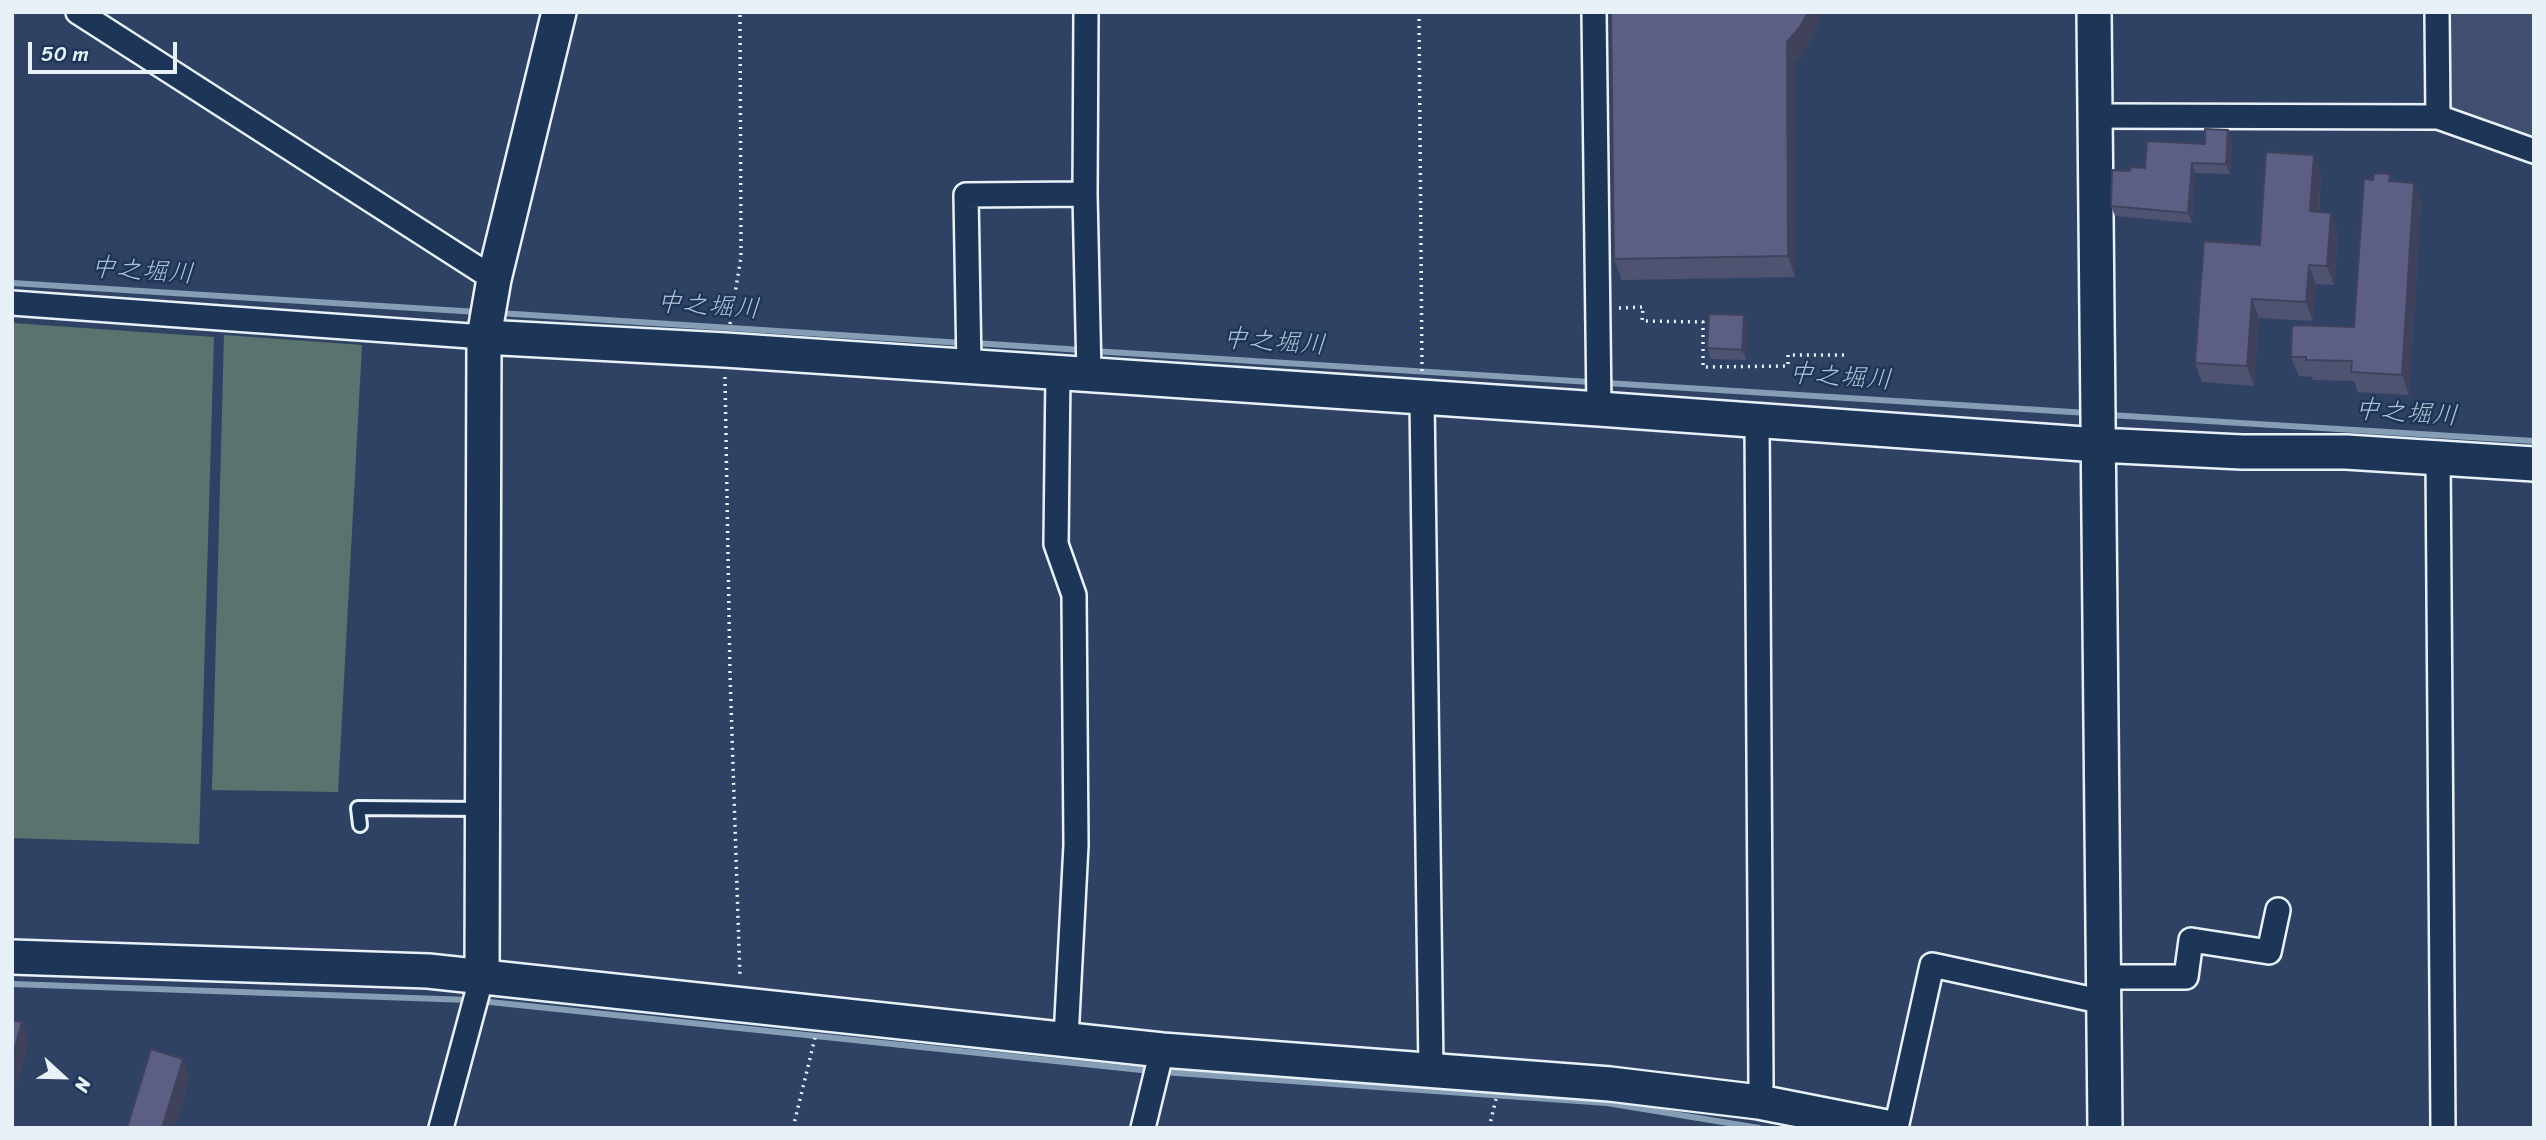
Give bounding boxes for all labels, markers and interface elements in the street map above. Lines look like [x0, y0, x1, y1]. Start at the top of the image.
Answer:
scale bar [32, 28, 180, 72]
text: 50 m [41, 35, 89, 73]
water label: 中之堀川 [89, 253, 195, 291]
water label: 中之堀川 [655, 288, 761, 326]
water label: 中之堀川 [1221, 324, 1327, 362]
water label: 中之堀川 [1787, 359, 1893, 397]
water label: 中之堀川 [2353, 395, 2459, 433]
north arrow [28, 1042, 98, 1112]
text: N [65, 1073, 101, 1097]

